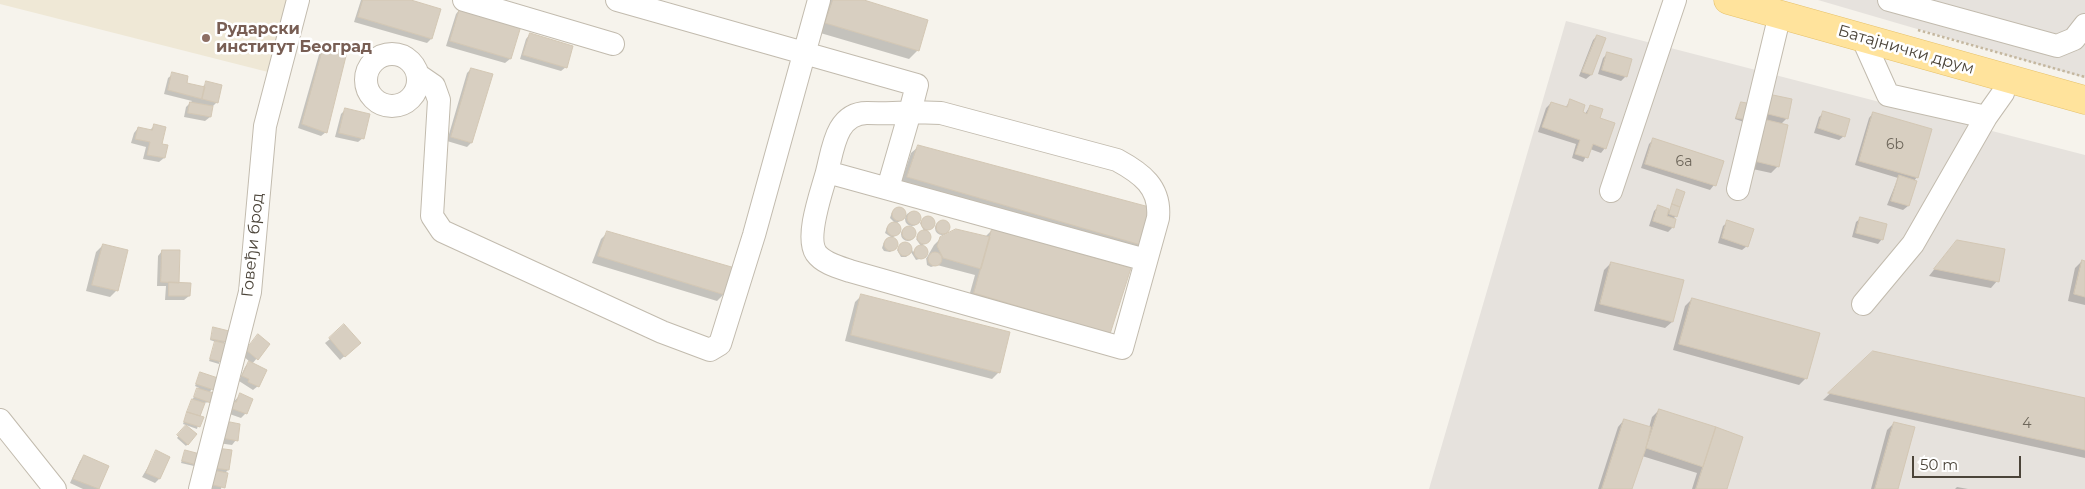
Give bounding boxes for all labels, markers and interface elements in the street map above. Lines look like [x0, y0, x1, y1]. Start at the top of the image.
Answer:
place label: Рударски институт Београд [216, 19, 372, 57]
street label: Батајнички друм [1836, 21, 1976, 79]
marker: Рударски институт Београд [200, 32, 212, 44]
house number: 6b [1886, 137, 1904, 153]
house number: 6a [1676, 154, 1692, 170]
street label: Говеђи брод [238, 192, 268, 298]
house number: 4 [2022, 416, 2032, 432]
scale bar [1915, 446, 2024, 478]
text: 50 m [1920, 455, 1958, 474]

